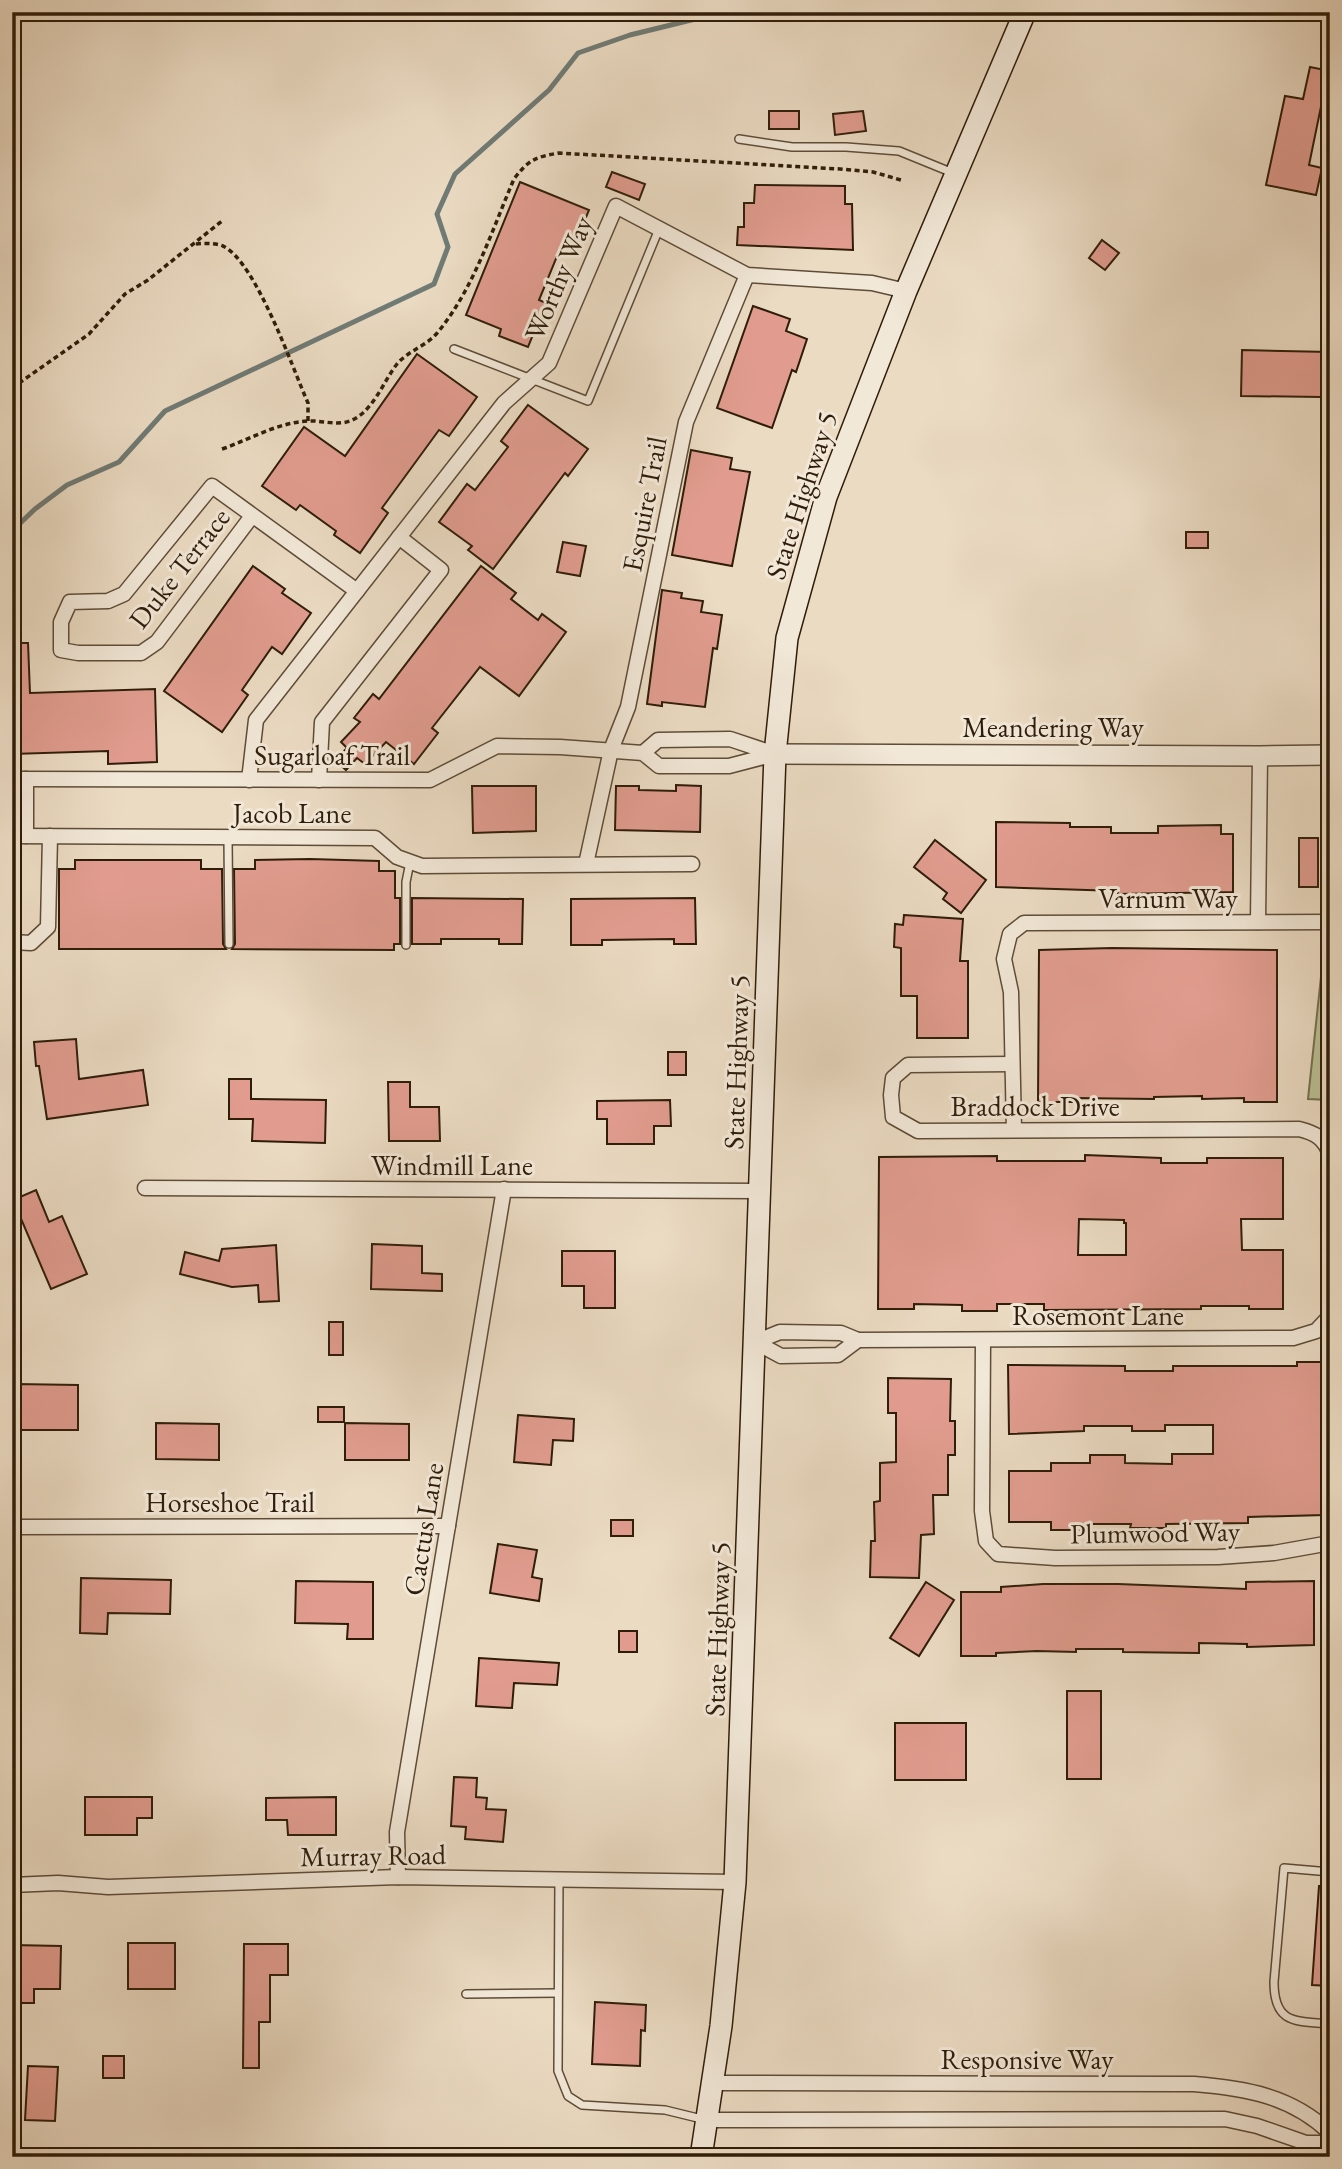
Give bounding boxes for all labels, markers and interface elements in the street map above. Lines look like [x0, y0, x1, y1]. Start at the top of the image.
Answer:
street label: Worthy Way [516, 210, 601, 346]
street label: State Highway 5 [757, 406, 845, 584]
street label: Esquire Trail [613, 433, 675, 575]
street label: Duke Terrace [121, 500, 238, 636]
street label: Meandering Way [962, 709, 1144, 745]
street label: Sugarloaf Trail [254, 737, 410, 773]
street label: Jacob Lane [231, 795, 351, 831]
street label: Varnum Way [1098, 880, 1238, 916]
street label: State Highway 5 [715, 974, 757, 1150]
street label: Braddock Drive [950, 1088, 1120, 1124]
street label: Windmill Lane [371, 1147, 533, 1183]
street label: Rosemont Lane [1012, 1297, 1184, 1333]
street label: Cactus Lane [395, 1460, 451, 1598]
street label: Horseshoe Trail [145, 1484, 315, 1520]
street label: Plumwood Way [1070, 1513, 1241, 1551]
street label: State Highway 5 [696, 1541, 738, 1717]
street label: Murray Road [300, 1836, 447, 1874]
street label: Responsive Way [940, 2041, 1114, 2077]

